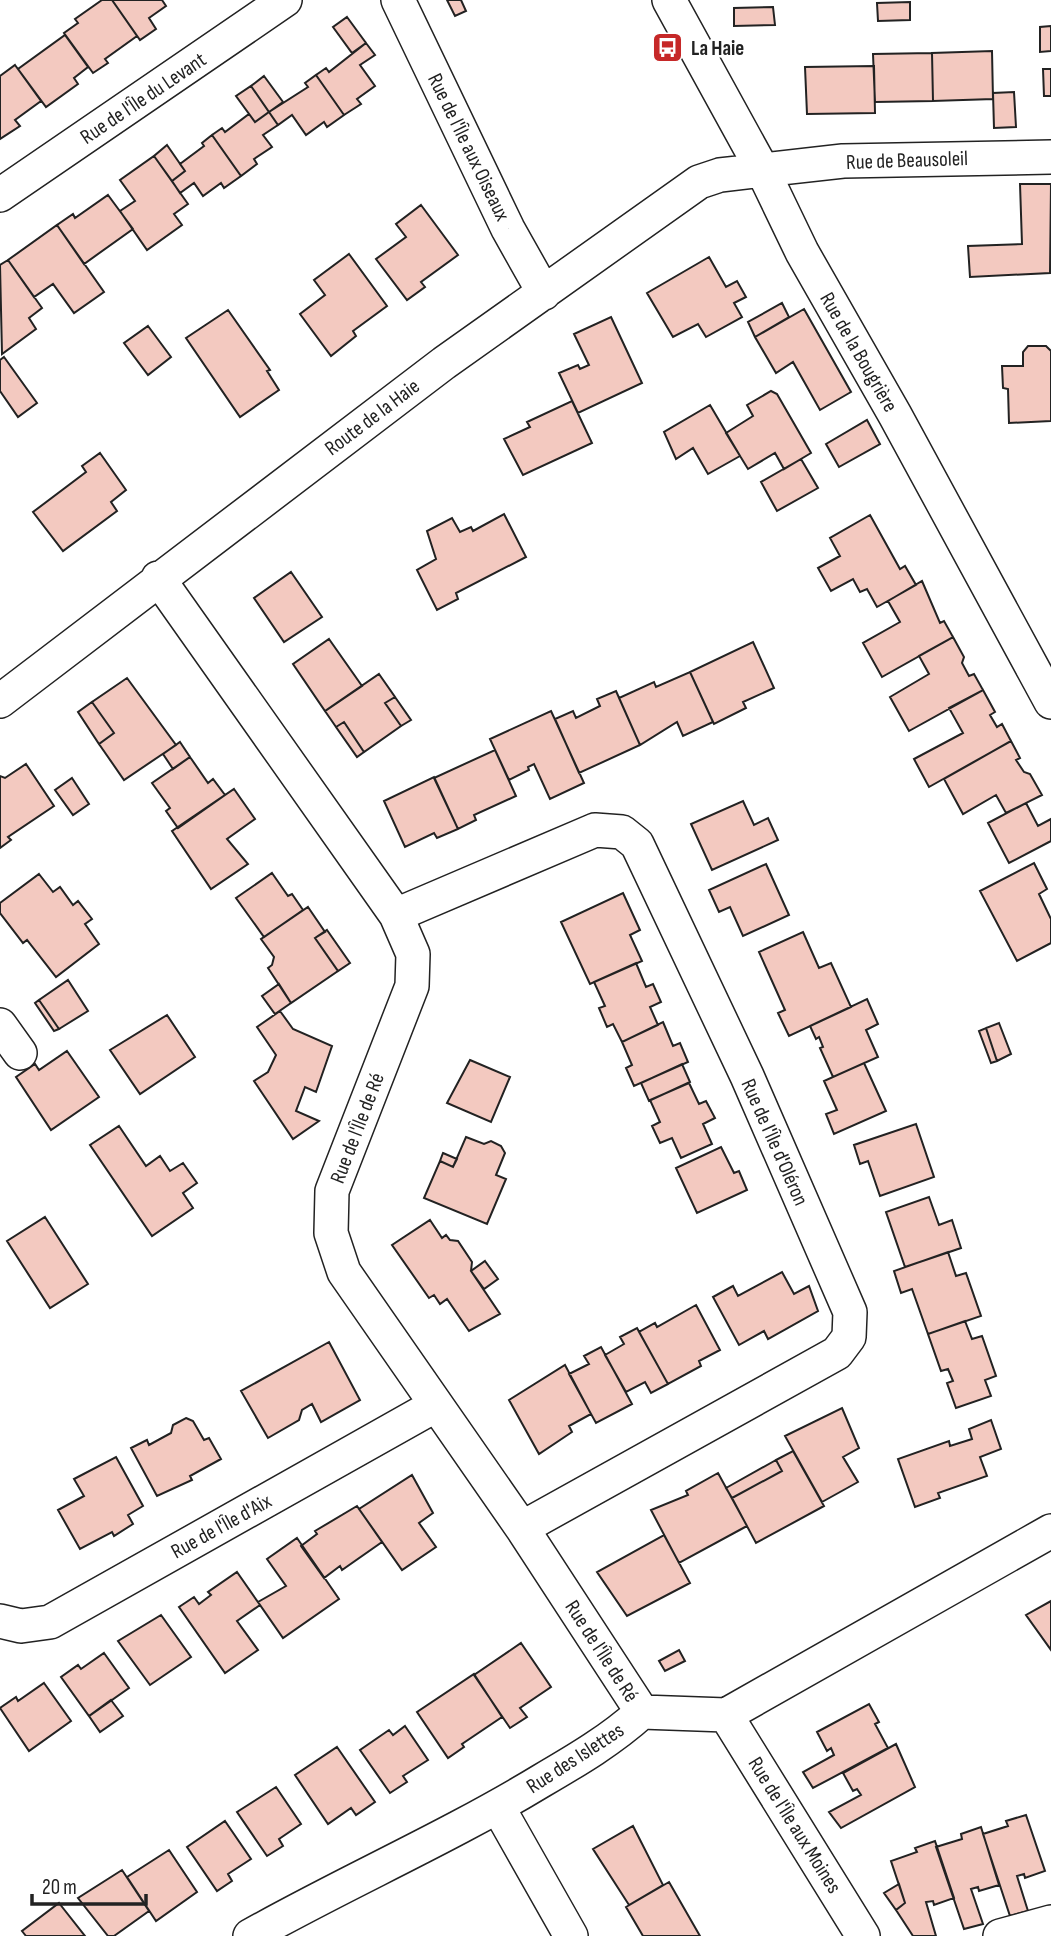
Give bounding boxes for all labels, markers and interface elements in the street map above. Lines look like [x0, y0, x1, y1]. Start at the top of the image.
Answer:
bus stop icon: La Haie [651, 31, 685, 65]
place label: La Haie [691, 36, 744, 61]
street label: Rue de l'Île du Levant [76, 47, 211, 150]
street label: Rue de l'Île aux Oiseaux [422, 69, 515, 225]
street label: Rue de Beausoleil [846, 146, 968, 175]
street label: Rue de la Bougrière [814, 288, 903, 416]
street label: Route de la Haie [320, 374, 425, 461]
street label: Rue de l'Île de Ré [325, 1069, 390, 1187]
street label: Rue de l'Île d'Oléron [735, 1075, 814, 1209]
street label: Rue de l'Île d'Aix [167, 1489, 276, 1564]
street label: Rue de l'Île de Ré [559, 1596, 644, 1707]
street label: Rue des Islettes [522, 1718, 629, 1799]
street label: Rue de l'Île aux Moines [743, 1752, 847, 1898]
scale bar [32, 1862, 145, 1906]
text: 20 m [42, 1875, 77, 1900]

